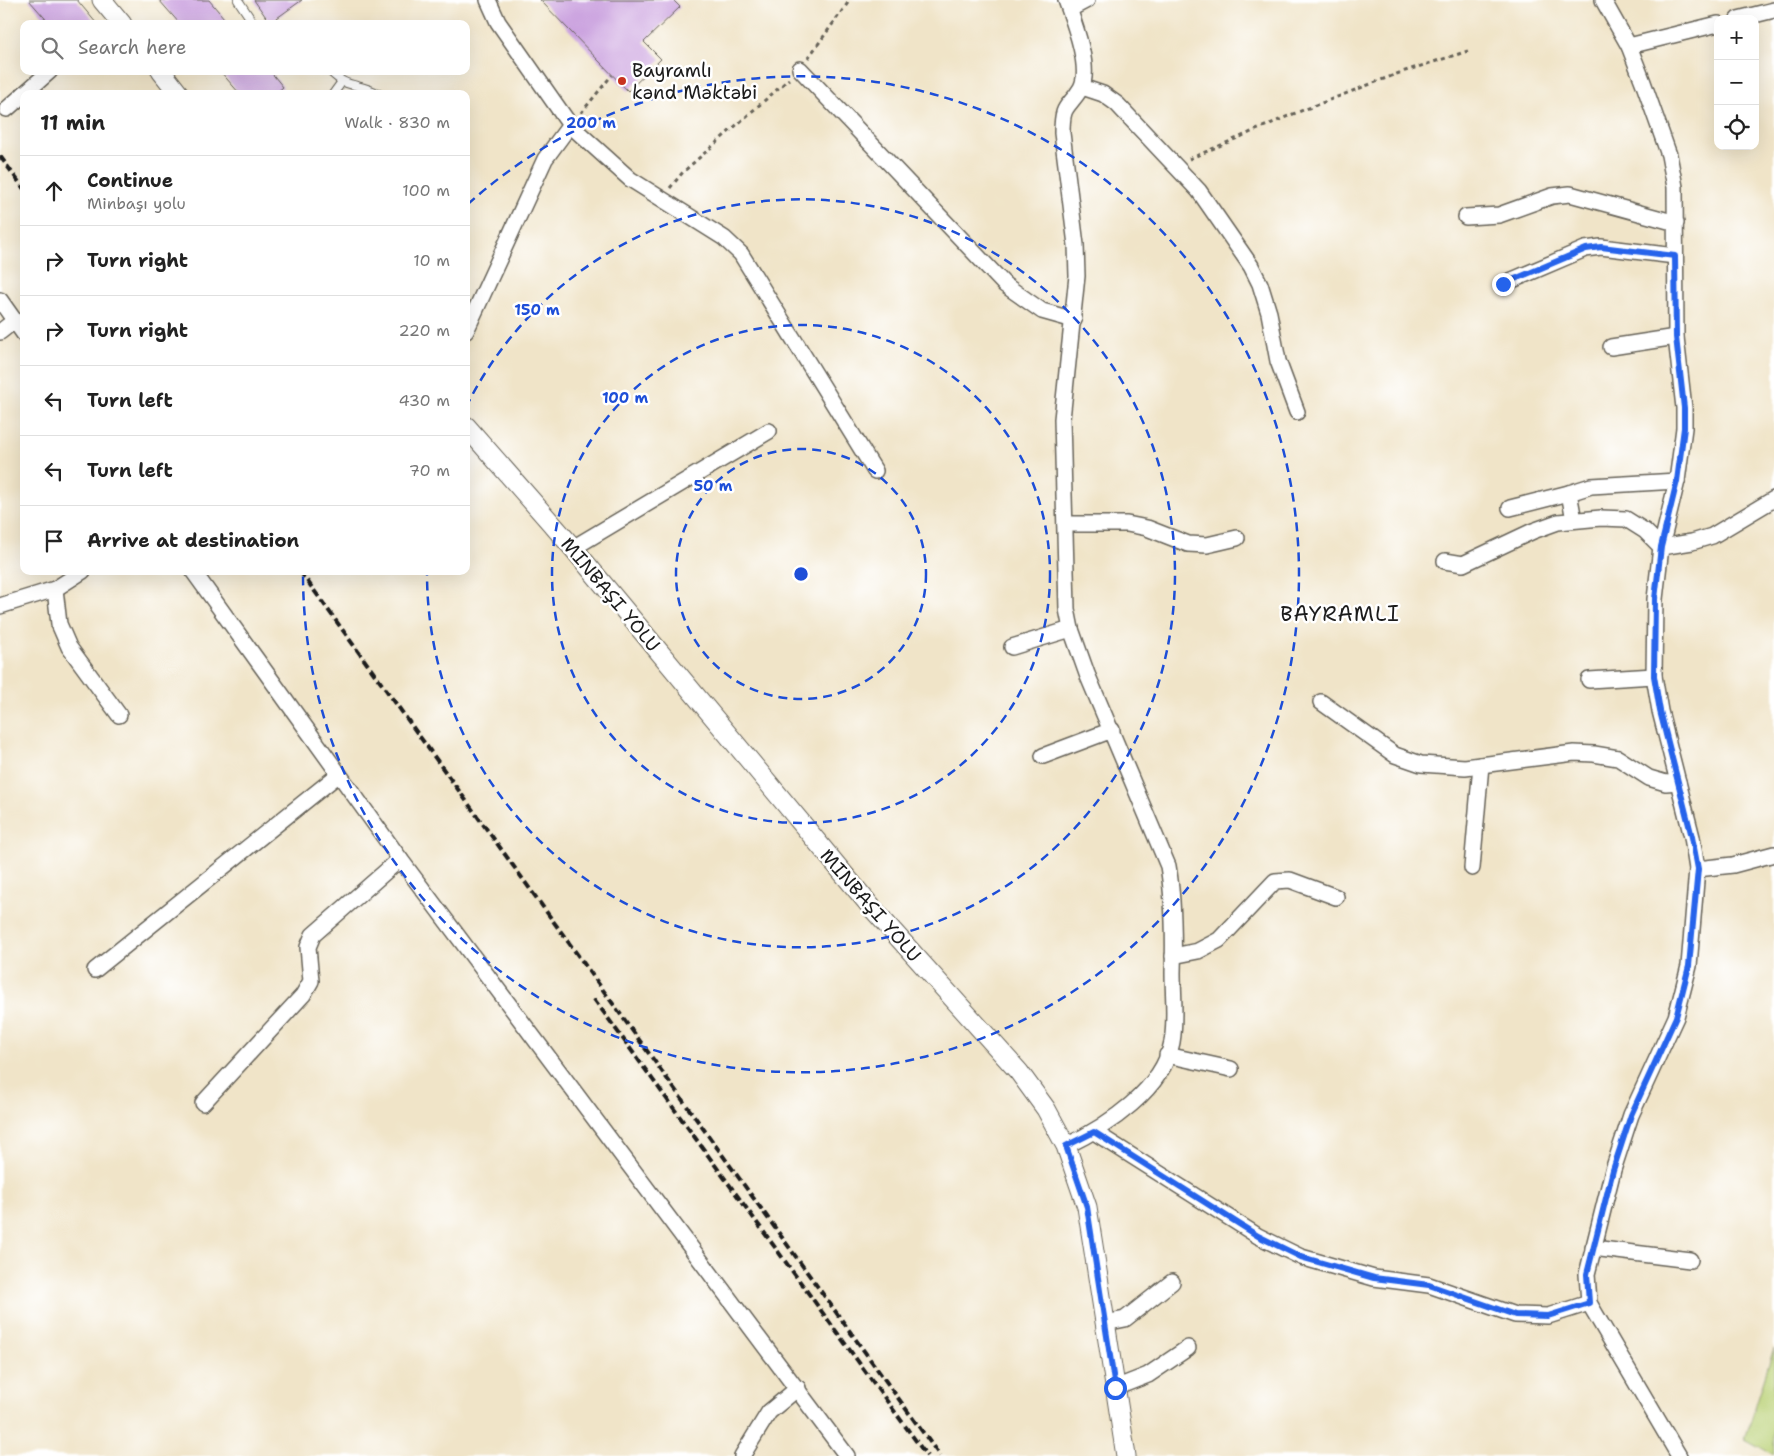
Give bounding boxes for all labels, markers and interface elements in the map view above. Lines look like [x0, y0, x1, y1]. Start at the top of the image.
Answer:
map controls [1714, 15, 1759, 150]
button: + [1714, 15, 1759, 60]
search box [20, 20, 470, 75]
icon: search [38, 34, 66, 62]
text: Search here [78, 35, 187, 60]
place label: Bayramlı kənd Məktəbi [632, 58, 757, 105]
button: − [1714, 60, 1759, 105]
marker: Bayramlı kənd Məktəbi [616, 75, 628, 87]
button: locate [1714, 105, 1759, 150]
text: 11 min [40, 109, 105, 137]
text: Walk · 830 m [344, 112, 450, 133]
text: 200 m [566, 113, 616, 133]
text: Continue [87, 168, 173, 193]
icon: ahead [40, 177, 68, 205]
text: 100 m [402, 180, 450, 201]
text: Minbaşı yolu [87, 193, 186, 214]
icon: right [40, 247, 68, 275]
text: Turn right [87, 248, 188, 273]
text: 10 m [413, 250, 450, 271]
route end [1492, 273, 1515, 296]
text: 150 m [514, 300, 560, 320]
icon: right [40, 317, 68, 345]
text: Turn right [87, 318, 188, 343]
text: 220 m [398, 320, 450, 341]
icon: left [40, 387, 68, 415]
text: Turn left [87, 388, 173, 413]
text: 100 m [602, 388, 648, 408]
text: 430 m [399, 390, 450, 411]
icon: left [40, 457, 68, 485]
text: Turn left [87, 458, 173, 483]
text: 70 m [409, 460, 450, 481]
text: 50 m [694, 476, 733, 496]
icon: arrive [40, 527, 68, 555]
text: Arrive at destination [87, 528, 299, 553]
street label: MINBAŞI YOLU [555, 532, 666, 657]
centre of rings [792, 565, 810, 583]
district label: BAYRAMLI [1280, 600, 1400, 628]
street label: MINBAŞI YOLU [815, 844, 927, 967]
route start [1104, 1377, 1127, 1400]

